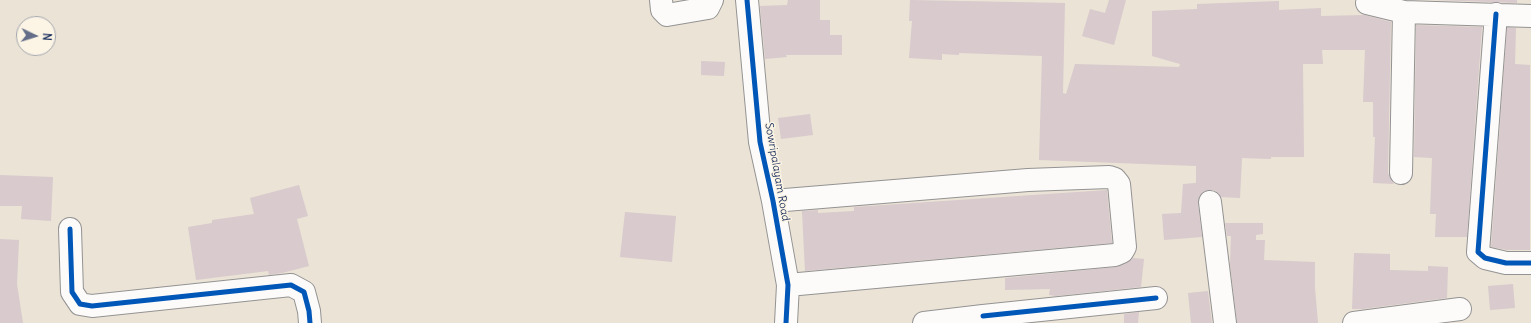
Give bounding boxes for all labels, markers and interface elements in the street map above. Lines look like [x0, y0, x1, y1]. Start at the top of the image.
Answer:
north arrow [16, 16, 56, 56]
text: N [40, 32, 54, 41]
street label: Sowripalayam Road [762, 122, 792, 222]

